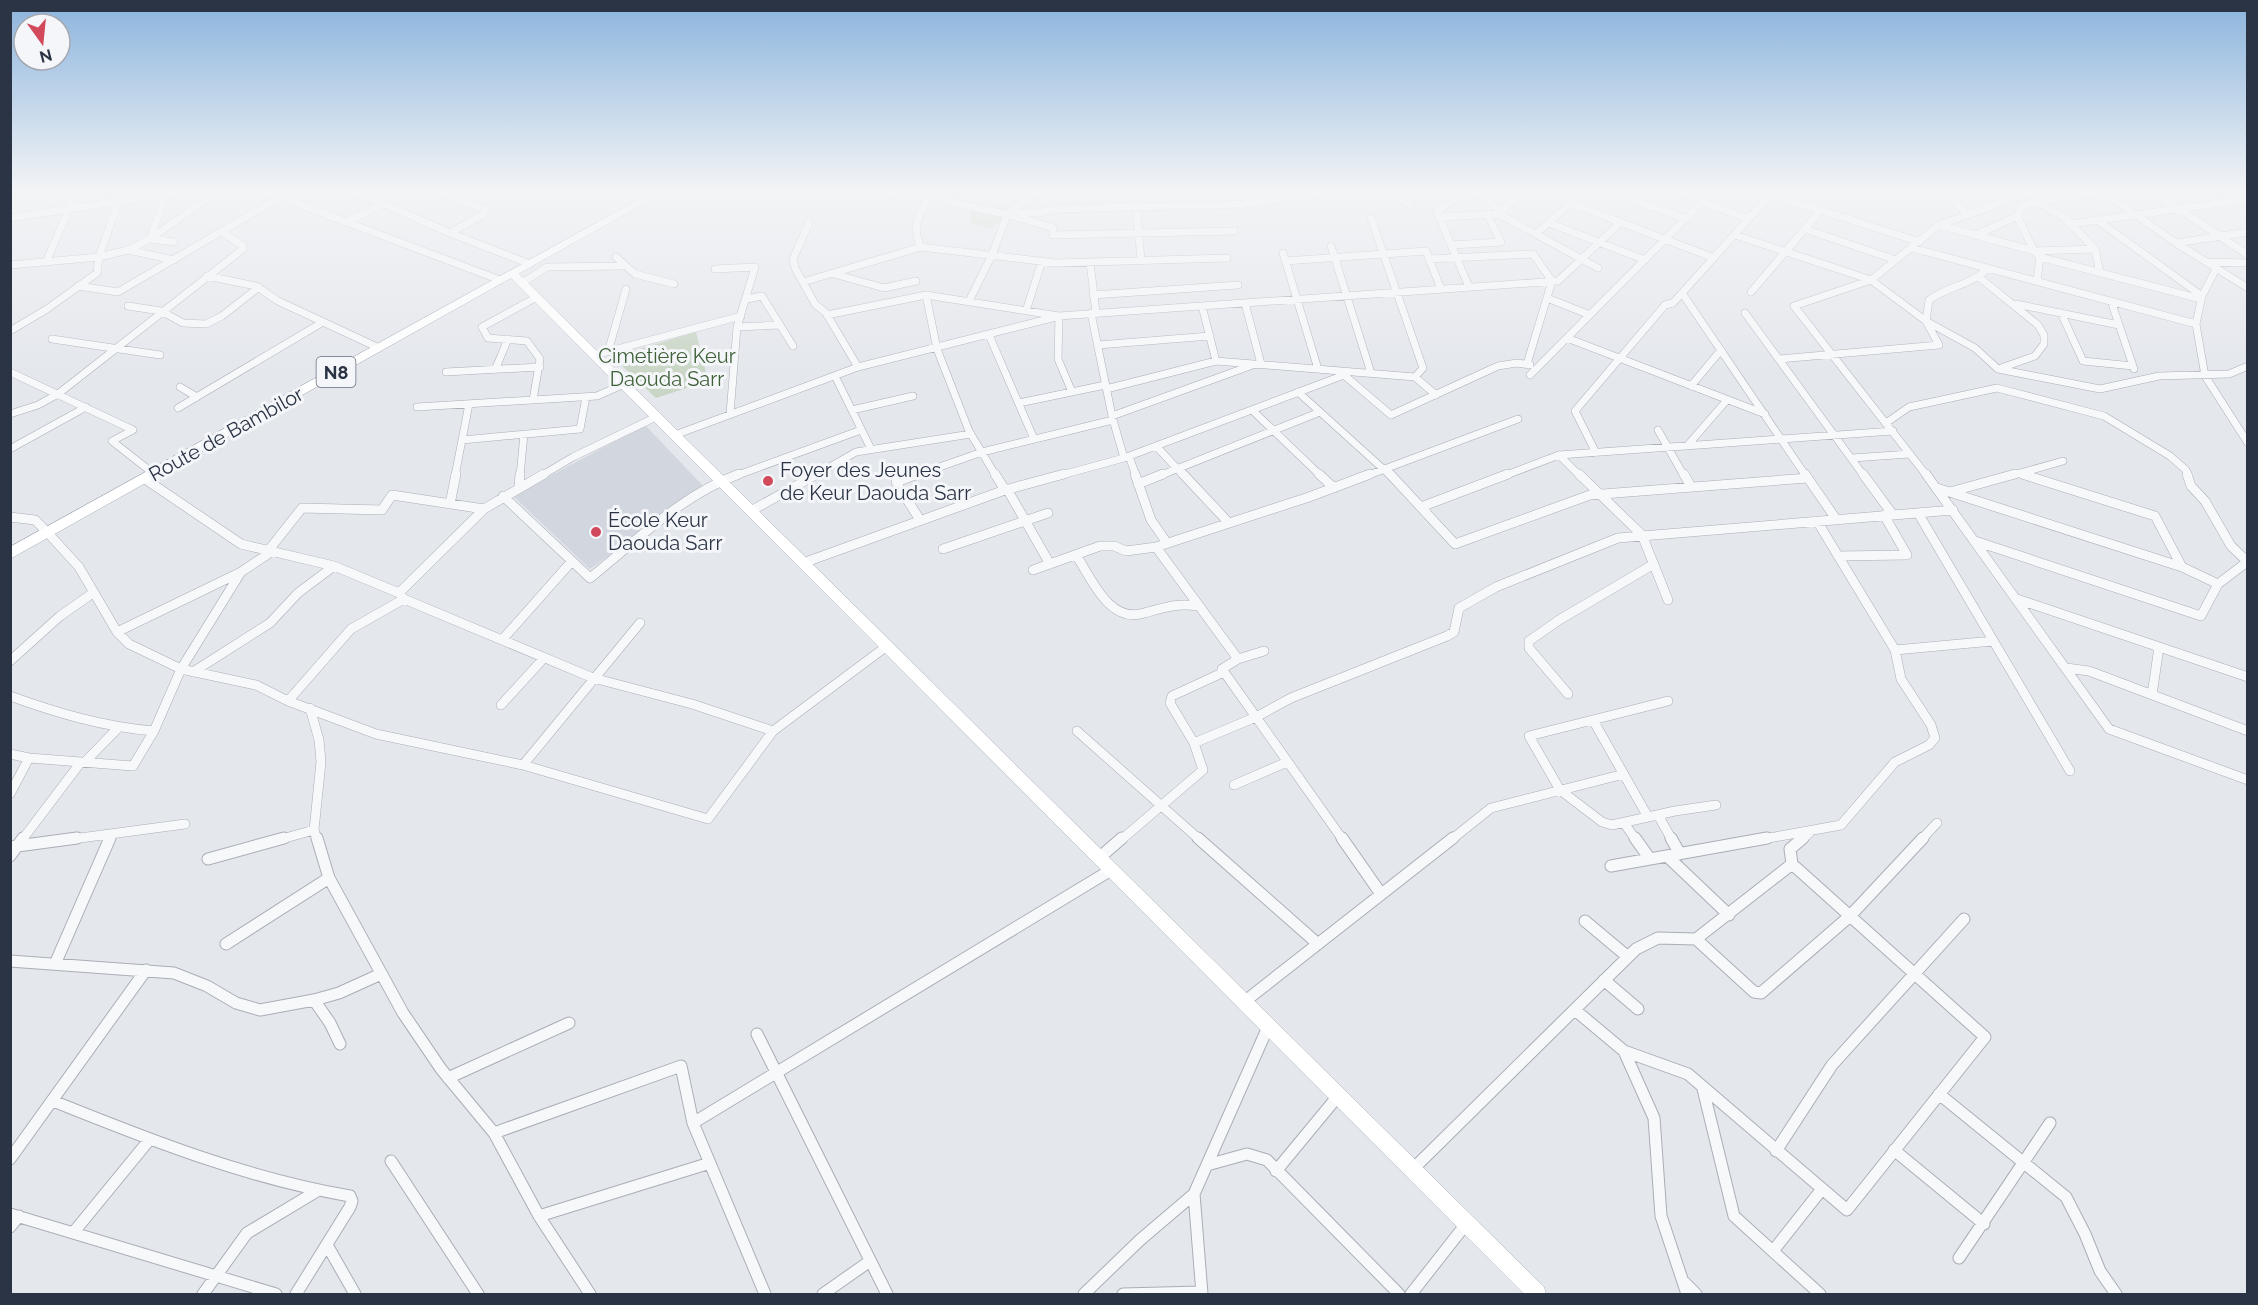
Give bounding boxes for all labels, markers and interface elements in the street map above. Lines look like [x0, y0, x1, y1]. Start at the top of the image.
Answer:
north arrow [12, 12, 72, 72]
text: N [37, 45, 54, 67]
park label: Cimetière Keur Daouda Sarr [598, 344, 736, 391]
road number: N8 [316, 357, 356, 387]
street label: Route de Bambilor [145, 382, 307, 486]
place label: Foyer des Jeunes de Keur Daouda Sarr [780, 458, 971, 505]
marker: Foyer des Jeunes de Keur Daouda Sarr [761, 474, 775, 488]
place label: École Keur Daouda Sarr [608, 508, 722, 555]
marker: École Keur Daouda Sarr [589, 525, 603, 539]

